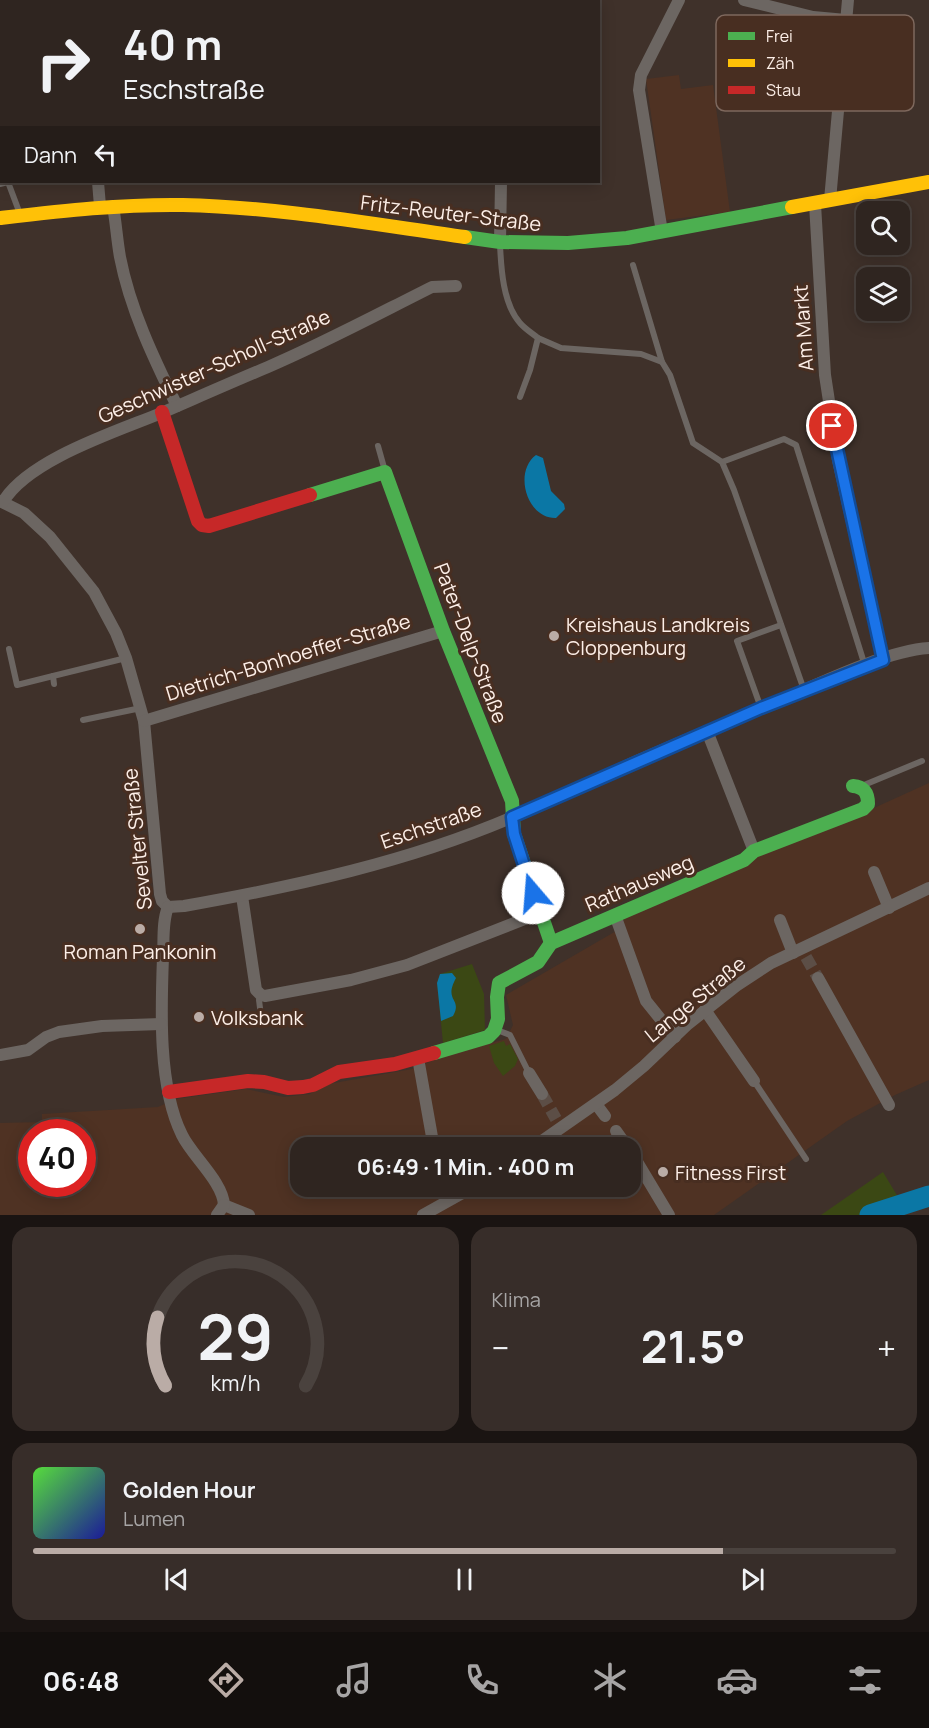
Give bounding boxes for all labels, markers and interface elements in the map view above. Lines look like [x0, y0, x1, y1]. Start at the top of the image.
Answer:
text: 40 m [123, 15, 222, 73]
legend [716, 15, 914, 111]
icon: right [24, 24, 102, 102]
text: Frei [766, 25, 793, 47]
text: Zäh [766, 52, 794, 74]
text: Eschstraße [123, 70, 265, 107]
text: Stau [766, 79, 801, 101]
icon: left [89, 138, 122, 171]
text: Dann [24, 140, 77, 170]
street label: Fritz-Reuter-Straße [359, 189, 543, 237]
map controls [856, 201, 910, 321]
button: search [856, 201, 910, 255]
button: layers [856, 267, 910, 321]
street label: Am Markt [787, 284, 819, 372]
street label: Geschwister-Scholl-Straße [94, 303, 334, 429]
pin [806, 400, 857, 451]
icon: arrive [815, 409, 848, 442]
street label: Pater-Delp-Straße [428, 559, 514, 727]
street label: Dietrich-Bonhoeffer-Straße [162, 607, 414, 707]
place label: Kreishaus Landkreis Cloppenburg [566, 611, 750, 661]
marker: Kreishaus Landkreis Cloppenburg [547, 629, 561, 643]
street label: Sevelter Straße [116, 767, 158, 911]
street label: Eschstraße [377, 795, 485, 855]
street label: Rathausweg [581, 848, 697, 918]
position arrow [501, 861, 565, 925]
marker: Roman Pankonin [133, 922, 147, 936]
place label: Roman Pankonin [64, 938, 216, 965]
street label: Lange Straße [639, 950, 751, 1048]
place label: Volksbank [211, 1004, 304, 1031]
marker: Volksbank [192, 1010, 206, 1024]
speed limit sign: 40 [18, 1119, 96, 1197]
text: 06:49 · 1 Min. · 400 m [357, 1152, 574, 1182]
place label: Fitness First [675, 1159, 786, 1186]
marker: Fitness First [656, 1165, 670, 1179]
text: Klima [492, 1286, 541, 1313]
text: 29 [197, 1293, 273, 1379]
text: 21.5° [641, 1315, 746, 1377]
text: − [492, 1325, 509, 1370]
text: + [877, 1325, 896, 1370]
text: km/h [210, 1368, 260, 1397]
text: Golden Hour [123, 1475, 256, 1505]
text: Lumen [123, 1505, 185, 1532]
icon: previous [160, 1563, 193, 1596]
icon: pause [448, 1563, 481, 1596]
icon: next [736, 1563, 769, 1596]
icon: directions [205, 1659, 247, 1701]
icon: music [333, 1659, 375, 1701]
icon: phone [461, 1659, 503, 1701]
icon: climate [589, 1659, 631, 1701]
icon: car [716, 1659, 758, 1701]
icon: filters [844, 1659, 886, 1701]
text: 06:48 [43, 1662, 120, 1699]

